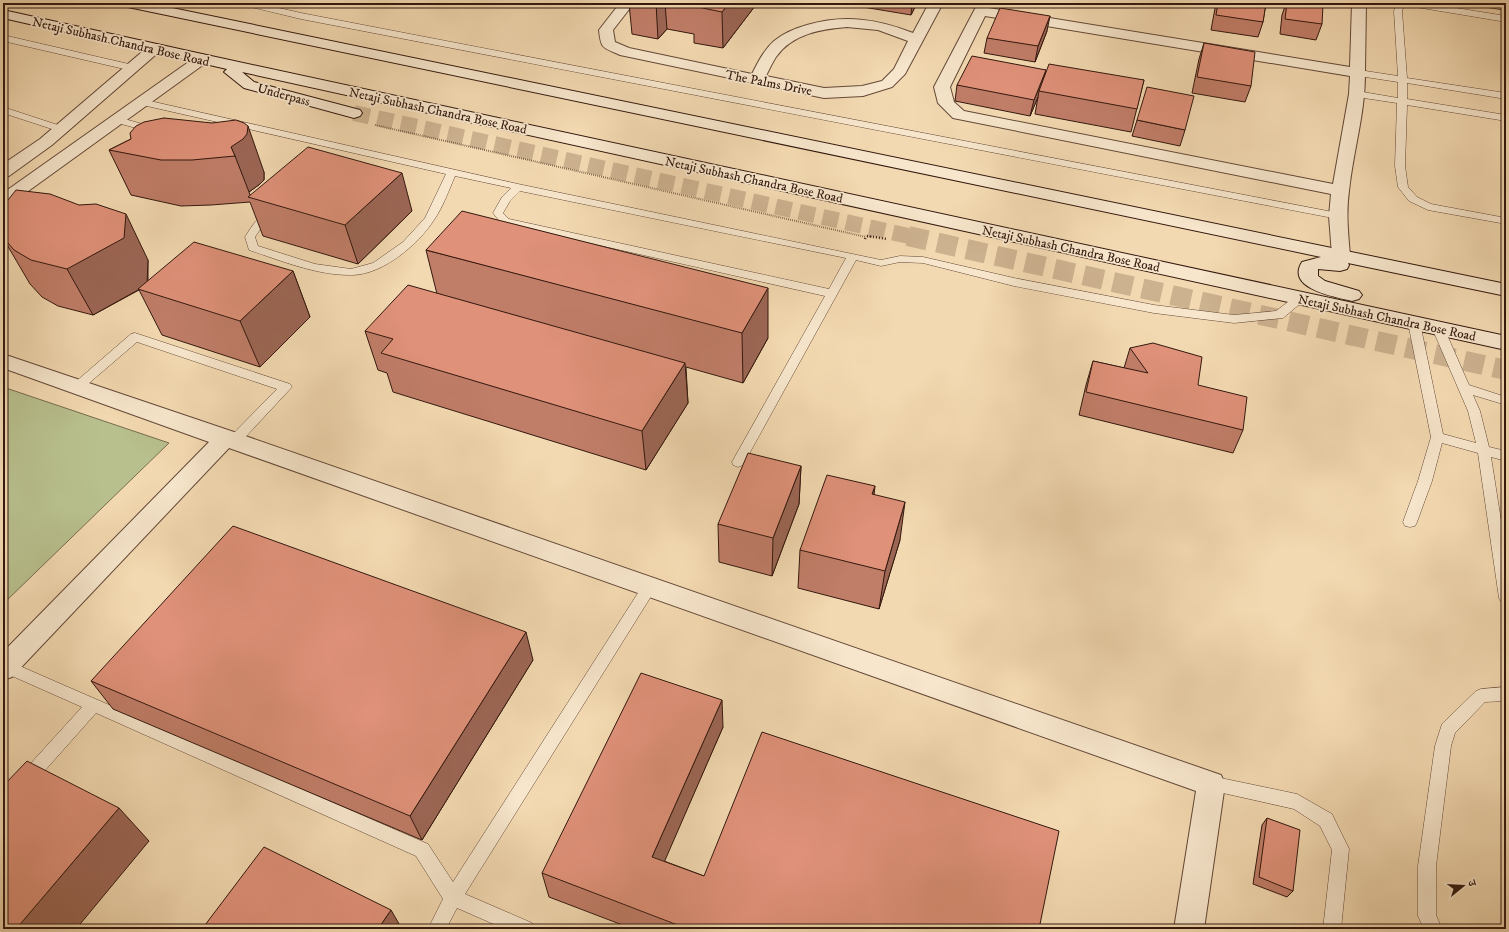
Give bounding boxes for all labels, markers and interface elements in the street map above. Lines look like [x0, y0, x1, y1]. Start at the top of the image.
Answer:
street label: Netaji Subhash Chandra Bose Road [30, 14, 211, 71]
street label: The Palms Drive [724, 67, 813, 99]
street label: Underpass [256, 80, 312, 110]
street label: Netaji Subhash Chandra Bose Road [347, 84, 529, 139]
street label: Netaji Subhash Chandra Bose Road [663, 153, 845, 208]
street label: Netaji Subhash Chandra Bose Road [980, 222, 1162, 277]
street label: Netaji Subhash Chandra Bose Road [1296, 291, 1478, 346]
north arrow [1443, 866, 1483, 906]
text: उ [1464, 877, 1480, 889]

